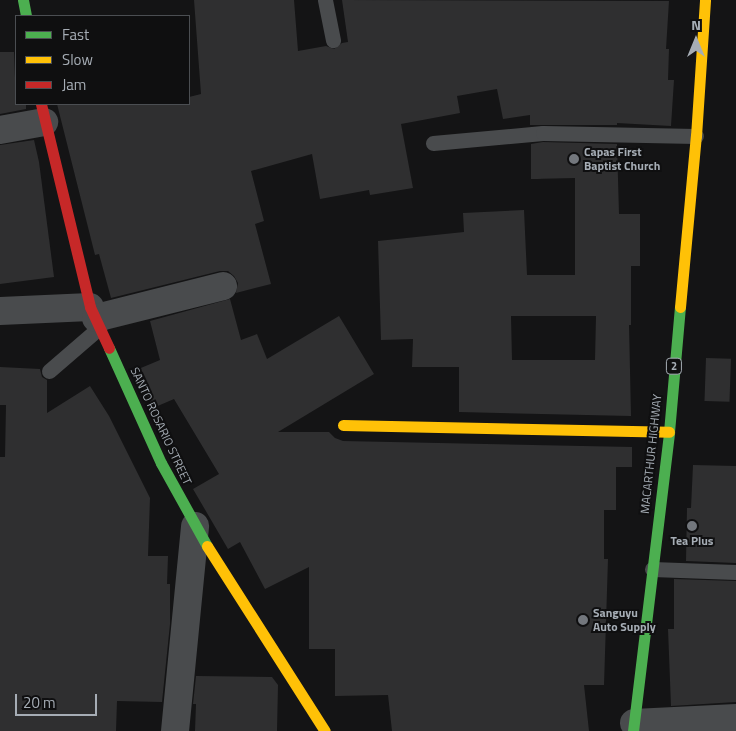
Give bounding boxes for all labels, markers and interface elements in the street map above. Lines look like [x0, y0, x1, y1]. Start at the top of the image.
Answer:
text: N [691, 14, 701, 35]
legend [15, 15, 190, 105]
north arrow [671, 15, 721, 65]
text: Fast [62, 23, 89, 46]
text: Slow [62, 48, 93, 71]
text: Jam [62, 73, 86, 96]
place label: Capas First Baptist Church [584, 145, 660, 173]
marker: Capas First Baptist Church [568, 153, 580, 165]
road number: 2 [665, 358, 683, 374]
street label: SANTO ROSARIO STREET [127, 365, 195, 487]
street label: MACARTHUR HIGHWAY [638, 393, 664, 515]
marker: Tea Plus [686, 520, 698, 532]
place label: Tea Plus [671, 534, 713, 548]
place label: Sanguyu Auto Supply [593, 606, 656, 634]
marker: Sanguyu Auto Supply [577, 614, 589, 626]
scale bar [18, 684, 100, 716]
text: 20 m [23, 691, 56, 714]

